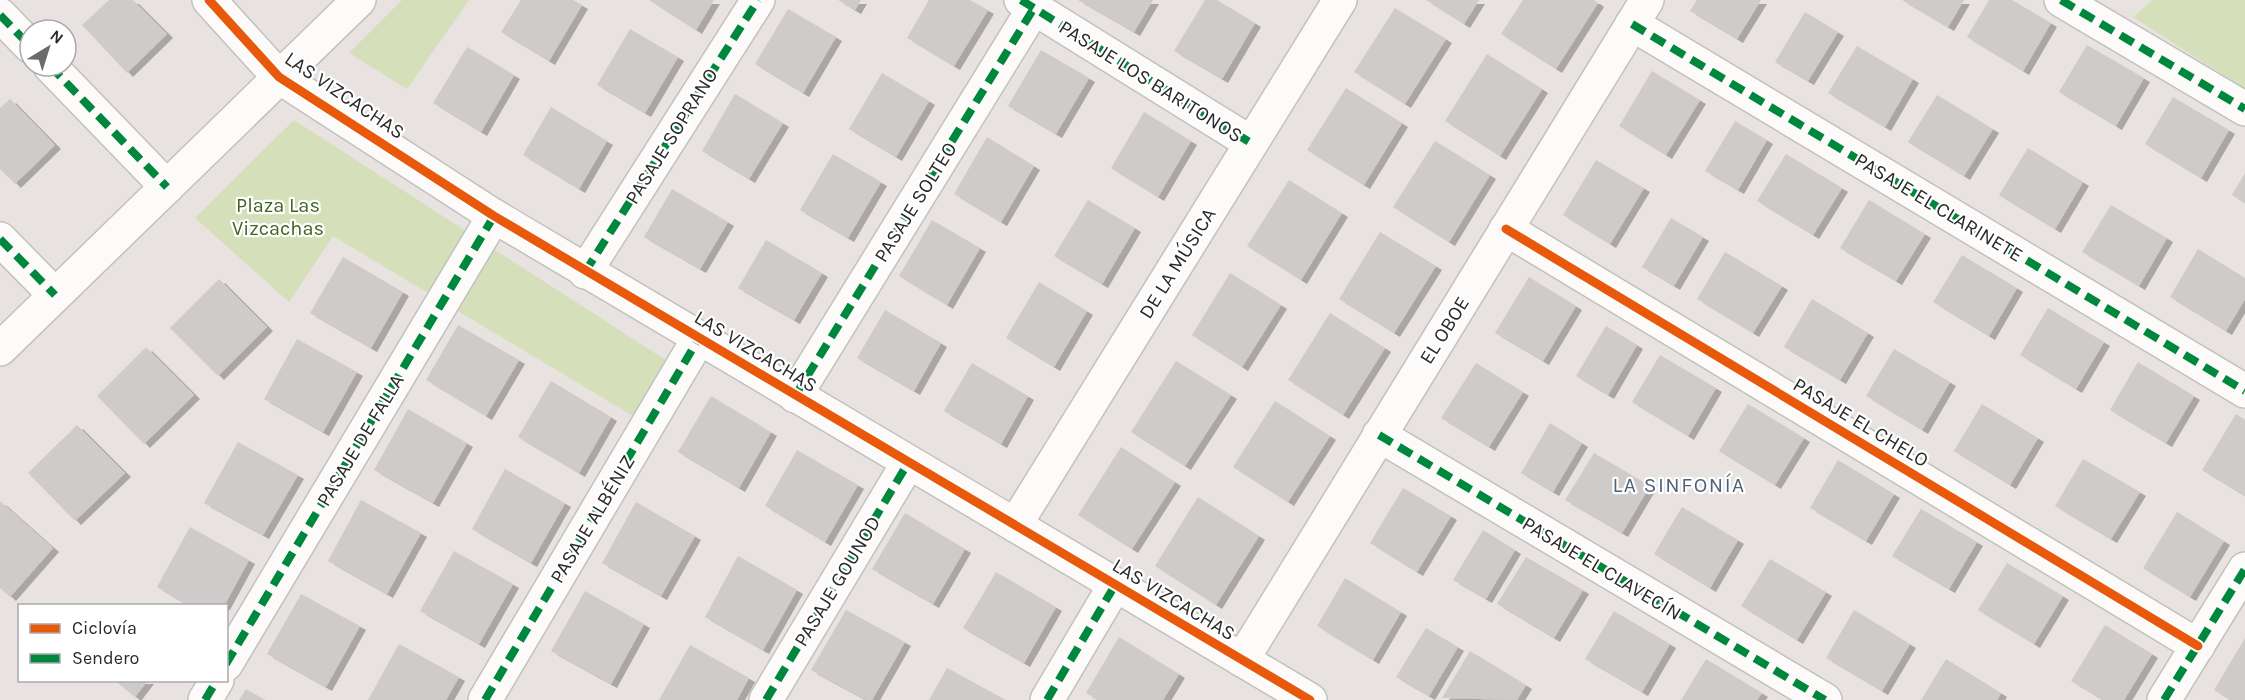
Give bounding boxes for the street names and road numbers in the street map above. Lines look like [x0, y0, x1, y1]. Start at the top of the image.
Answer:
street label: PASAJE LOS BARITONOS [1055, 16, 1247, 147]
street label: LAS VIZCACHAS [281, 47, 409, 144]
street label: PASAJE SOPRANO [620, 64, 722, 208]
street label: PASAJE SOLTEO [869, 138, 961, 266]
street label: PASAJE EL CLARINETE [1851, 148, 2027, 267]
street label: DE LA MÚSICA [1133, 203, 1221, 323]
street label: EL OBOE [1415, 292, 1474, 368]
street label: LAS VIZCACHAS [690, 306, 821, 397]
street label: PASAJE DE FALLA [312, 370, 409, 510]
street label: PASAJE EL CHELO [1789, 373, 1933, 472]
street label: PASAJE ALBÉNIZ [544, 451, 640, 587]
street label: PASAJE EL CLAVECÍN [1518, 511, 1686, 625]
street label: PASAJE GOUNOD [789, 512, 885, 651]
street label: LAS VIZCACHAS [1108, 554, 1239, 645]

